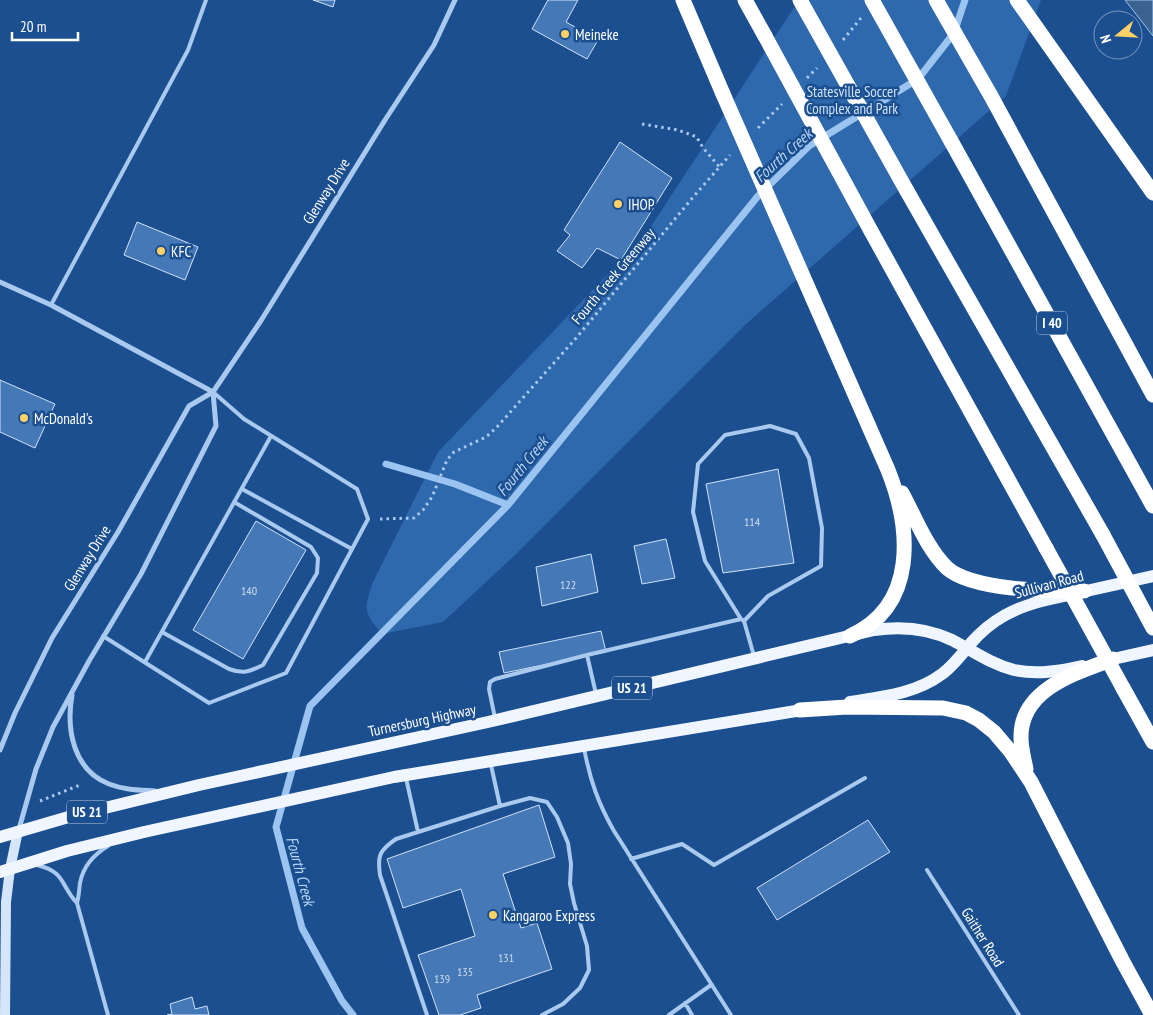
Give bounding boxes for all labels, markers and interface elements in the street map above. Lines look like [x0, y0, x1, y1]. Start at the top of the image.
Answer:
scale bar [12, 10, 79, 42]
north arrow [1093, 10, 1143, 60]
text: 20 m [20, 17, 46, 36]
place label: Meineke [575, 25, 619, 44]
marker: Meineke [559, 28, 571, 40]
text: N [1096, 33, 1115, 45]
park label: Statesville Soccer Complex and Park [806, 82, 898, 118]
water label: Fourth Creek [750, 123, 817, 186]
street label: Glenway Drive [298, 155, 354, 227]
place label: IHOP [628, 195, 655, 214]
marker: IHOP [612, 198, 624, 210]
street label: Fourth Creek Greenway [567, 224, 659, 328]
place label: KFC [171, 242, 192, 261]
marker: KFC [155, 245, 167, 257]
road number: I 40 [1037, 312, 1067, 334]
place label: McDonald's [34, 409, 93, 428]
marker: McDonald's [18, 412, 30, 424]
water label: Fourth Creek [492, 431, 553, 500]
house number: 114 [744, 514, 761, 529]
street label: Glenway Drive [59, 522, 115, 594]
street label: Sullivan Road [1013, 566, 1085, 602]
house number: 122 [560, 577, 576, 592]
house number: 140 [241, 583, 257, 598]
road number: US 21 [612, 676, 652, 700]
street label: Turnersburg Highway [366, 699, 478, 741]
road number: US 21 [67, 800, 107, 824]
water label: Fourth Creek [282, 834, 320, 910]
street label: Gaither Road [957, 904, 1009, 970]
place label: Kangaroo Express [503, 906, 595, 925]
marker: Kangaroo Express [487, 909, 499, 921]
house number: 131 [498, 950, 514, 965]
house number: 135 [457, 964, 473, 979]
house number: 139 [434, 971, 450, 986]

